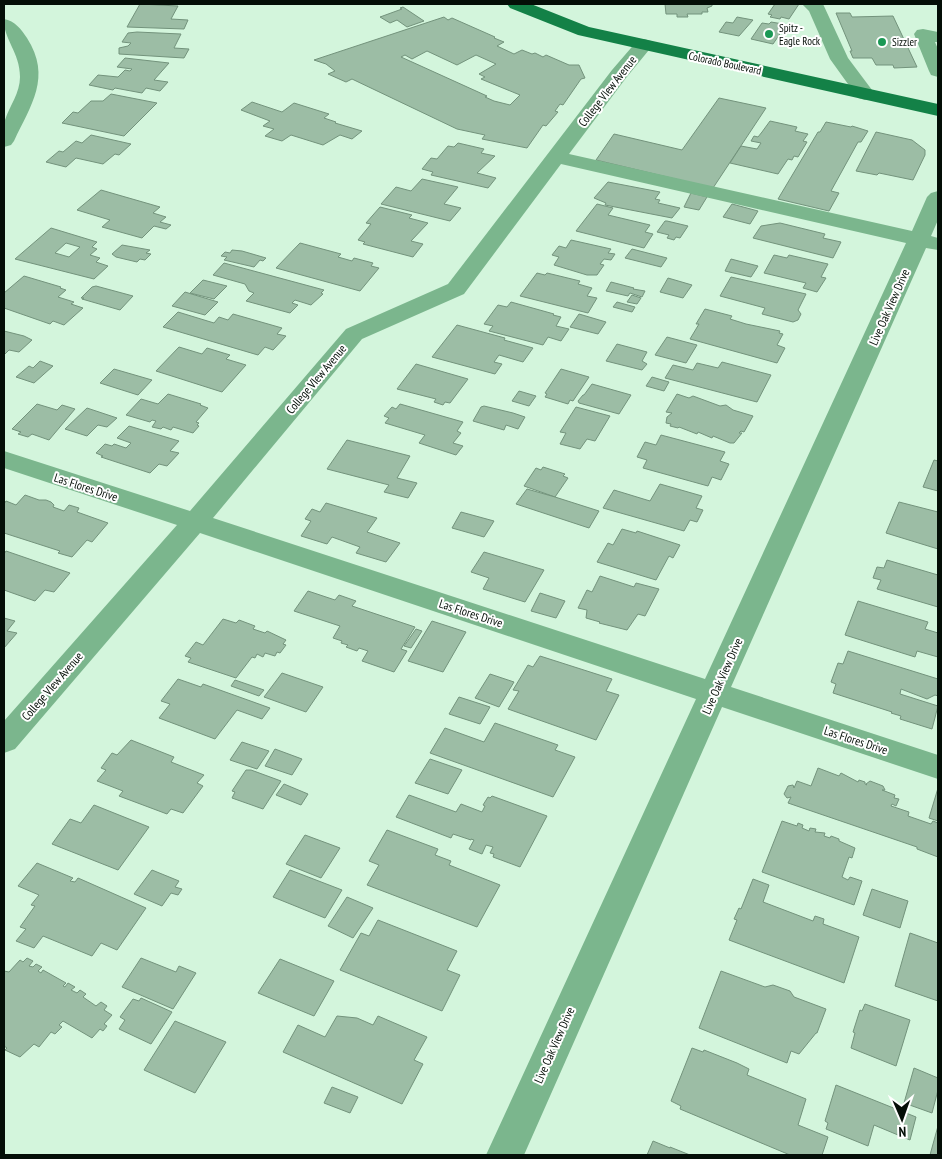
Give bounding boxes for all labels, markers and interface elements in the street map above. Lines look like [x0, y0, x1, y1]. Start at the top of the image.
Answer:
place label: Spitz - Eagle Rock [779, 21, 821, 48]
marker: Spitz - Eagle Rock [763, 28, 775, 40]
place label: Sizzler [892, 35, 917, 49]
marker: Sizzler [876, 36, 888, 48]
street label: Colorado Boulevard [687, 48, 763, 78]
street label: College VIew Avenue [575, 53, 639, 129]
street label: Live Oak View Drive [865, 266, 913, 347]
street label: College VIew Avenue [283, 341, 349, 417]
street label: Las Flores Drive [52, 470, 120, 504]
street label: Las Flores Drive [437, 596, 505, 630]
street label: Live Oak View Drive [698, 635, 746, 716]
street label: College VIew Avenue [18, 649, 86, 723]
street label: Las Flores Drive [822, 723, 890, 757]
street label: Live Oak View Drive [530, 1004, 578, 1085]
north arrow [877, 1094, 927, 1144]
text: N [898, 1123, 907, 1141]

